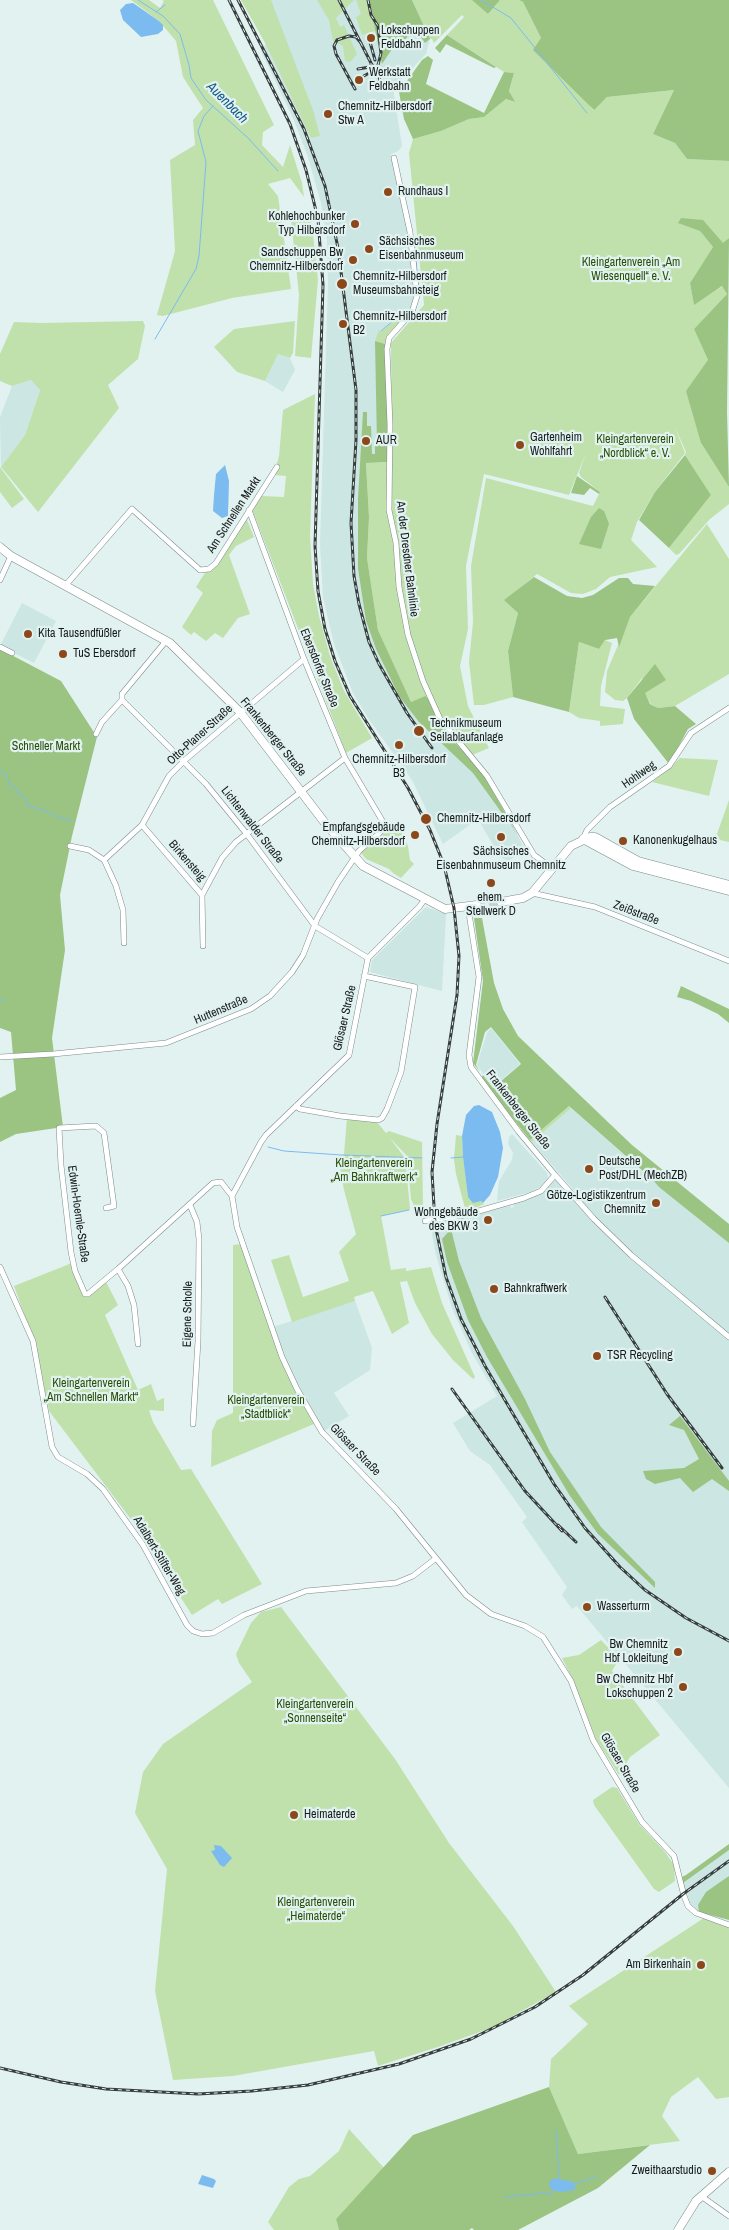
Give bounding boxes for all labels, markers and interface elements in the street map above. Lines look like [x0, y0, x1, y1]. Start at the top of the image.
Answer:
place label: Lokschuppen Feldbahn [381, 24, 440, 52]
marker: Lokschuppen Feldbahn [365, 32, 377, 44]
place label: Werkstatt Feldbahn [369, 66, 410, 94]
marker: Werkstatt Feldbahn [353, 74, 365, 86]
water label: Auenbach [203, 79, 251, 127]
place label: Chemnitz-Hilbersdorf Stw A [338, 100, 432, 128]
marker: Chemnitz-Hilbersdorf Stw A [322, 108, 334, 120]
place label: Rundhaus I [398, 185, 448, 199]
marker: Rundhaus I [382, 186, 394, 198]
place label: Kohlehochbunker Typ Hilbersdorf [268, 210, 345, 238]
marker: Kohlehochbunker Typ Hilbersdorf [349, 218, 361, 230]
place label: Sächsisches Eisenbahnmuseum [379, 235, 464, 263]
marker: Sächsisches Eisenbahnmuseum [363, 243, 375, 255]
place label: Sandschuppen Bw Chemnitz-Hilbersdorf [249, 246, 343, 274]
marker: Sandschuppen Bw Chemnitz-Hilbersdorf [347, 254, 359, 266]
park label: Kleingartenverein „Am Wiesenquell“ e. V. [582, 256, 680, 284]
place label: Chemnitz-Hilbersdorf Museumsbahnsteig [353, 270, 447, 298]
marker: Chemnitz-Hilbersdorf Museumsbahnsteig [335, 277, 349, 291]
place label: Chemnitz-Hilbersdorf B2 [353, 310, 447, 338]
marker: Chemnitz-Hilbersdorf B2 [337, 318, 349, 330]
place label: Gartenheim Wohlfahrt [530, 431, 582, 459]
park label: Kleingartenverein „Nordblick“ e. V. [596, 433, 674, 461]
place label: AUR [376, 434, 397, 448]
marker: AUR [360, 435, 372, 447]
marker: Gartenheim Wohlfahrt [514, 439, 526, 451]
street label: Am Schnellen Markt [204, 474, 264, 556]
street label: An der Dresdner Bahnlinie [393, 500, 421, 618]
place label: Kita Tausendfüßler [38, 627, 121, 641]
street label: Ebersdorfer Straße [297, 627, 341, 709]
marker: Kita Tausendfüßler [22, 628, 34, 640]
place label: TuS Ebersdorf [73, 647, 136, 661]
marker: TuS Ebersdorf [57, 648, 69, 660]
street label: Frankenberger Straße [237, 695, 309, 779]
street label: Otto-Planer-Straße [164, 702, 236, 768]
place label: Technikmuseum Seilablaufanlage [430, 717, 503, 745]
marker: Technikmuseum Seilablaufanlage [412, 724, 426, 738]
marker: Chemnitz-Hilbersdorf B3 [393, 739, 405, 751]
park label: Schneller Markt [12, 740, 80, 754]
place label: Chemnitz-Hilbersdorf B3 [352, 753, 446, 781]
street label: Hohlweg [619, 758, 659, 792]
street label: Lichtenwalder Straße [218, 784, 286, 866]
marker: Chemnitz-Hilbersdorf [419, 812, 433, 826]
place label: Chemnitz-Hilbersdorf [437, 812, 531, 826]
place label: Empfangsgebäude Chemnitz-Hilbersdorf [311, 821, 405, 849]
marker: Empfangsgebäude Chemnitz-Hilbersdorf [409, 829, 421, 841]
marker: Sächsisches Eisenbahnmuseum Chemnitz [495, 831, 507, 843]
place label: Kanonenkugelhaus [633, 834, 717, 848]
marker: Kanonenkugelhaus [617, 835, 629, 847]
street label: Birkensteig [165, 837, 209, 885]
place label: Sächsisches Eisenbahnmuseum Chemnitz [436, 845, 566, 873]
marker: ehem. Stellwerk D [485, 877, 497, 889]
place label: ehem. Stellwerk D [466, 891, 516, 919]
street label: Zeißstraße [611, 898, 661, 928]
street label: Glösaer Straße [330, 984, 360, 1052]
street label: Huttenstraße [192, 992, 250, 1028]
street label: Frankenberger Straße [483, 1067, 553, 1153]
place label: Deutsche Post/DHL (MechZB) [599, 1155, 687, 1183]
park label: Kleingartenverein „Am Bahnkraftwerk“ [331, 1157, 417, 1185]
marker: Deutsche Post/DHL (MechZB) [583, 1163, 595, 1175]
street label: Edwin-Hoernle-Straße [64, 1165, 92, 1263]
place label: Götze-Logistikzentrum Chemnitz [546, 1189, 646, 1217]
marker: Götze-Logistikzentrum Chemnitz [650, 1197, 662, 1209]
place label: Wohngebäude des BKW 3 [414, 1206, 478, 1234]
marker: Wohngebäude des BKW 3 [482, 1214, 494, 1226]
street label: Eigene Scholle [180, 1281, 196, 1347]
place label: Bahnkraftwerk [504, 1282, 567, 1296]
marker: Bahnkraftwerk [488, 1283, 500, 1295]
place label: TSR Recycling [607, 1349, 673, 1363]
marker: TSR Recycling [591, 1350, 603, 1362]
park label: Kleingartenverein „Am Schnellen Markt“ [44, 1377, 138, 1405]
park label: Kleingartenverein „Stadtblick“ [227, 1394, 305, 1422]
street label: Glösaer Straße [327, 1421, 383, 1479]
street label: Adalbert-Stifter-Weg [130, 1514, 188, 1598]
place label: Wasserturm [597, 1600, 650, 1614]
marker: Wasserturm [581, 1601, 593, 1613]
place label: Bw Chemnitz Hbf Lokleitung [605, 1638, 668, 1666]
marker: Bw Chemnitz Hbf Lokleitung [672, 1646, 684, 1658]
place label: Bw Chemnitz Hbf Lokschuppen 2 [596, 1673, 673, 1701]
marker: Bw Chemnitz Hbf Lokschuppen 2 [677, 1681, 689, 1693]
park label: Kleingartenverein „Sonnenseite“ [276, 1698, 354, 1726]
street label: Glösaer Straße [597, 1731, 643, 1795]
place label: Heimaterde [304, 1808, 355, 1822]
marker: Heimaterde [288, 1809, 300, 1821]
park label: Kleingartenverein „Heimaterde“ [277, 1896, 355, 1924]
place label: Am Birkenhain [626, 1958, 691, 1972]
marker: Am Birkenhain [695, 1959, 707, 1971]
place label: Zweithaarstudio [631, 2164, 702, 2178]
marker: Zweithaarstudio [706, 2165, 718, 2177]

